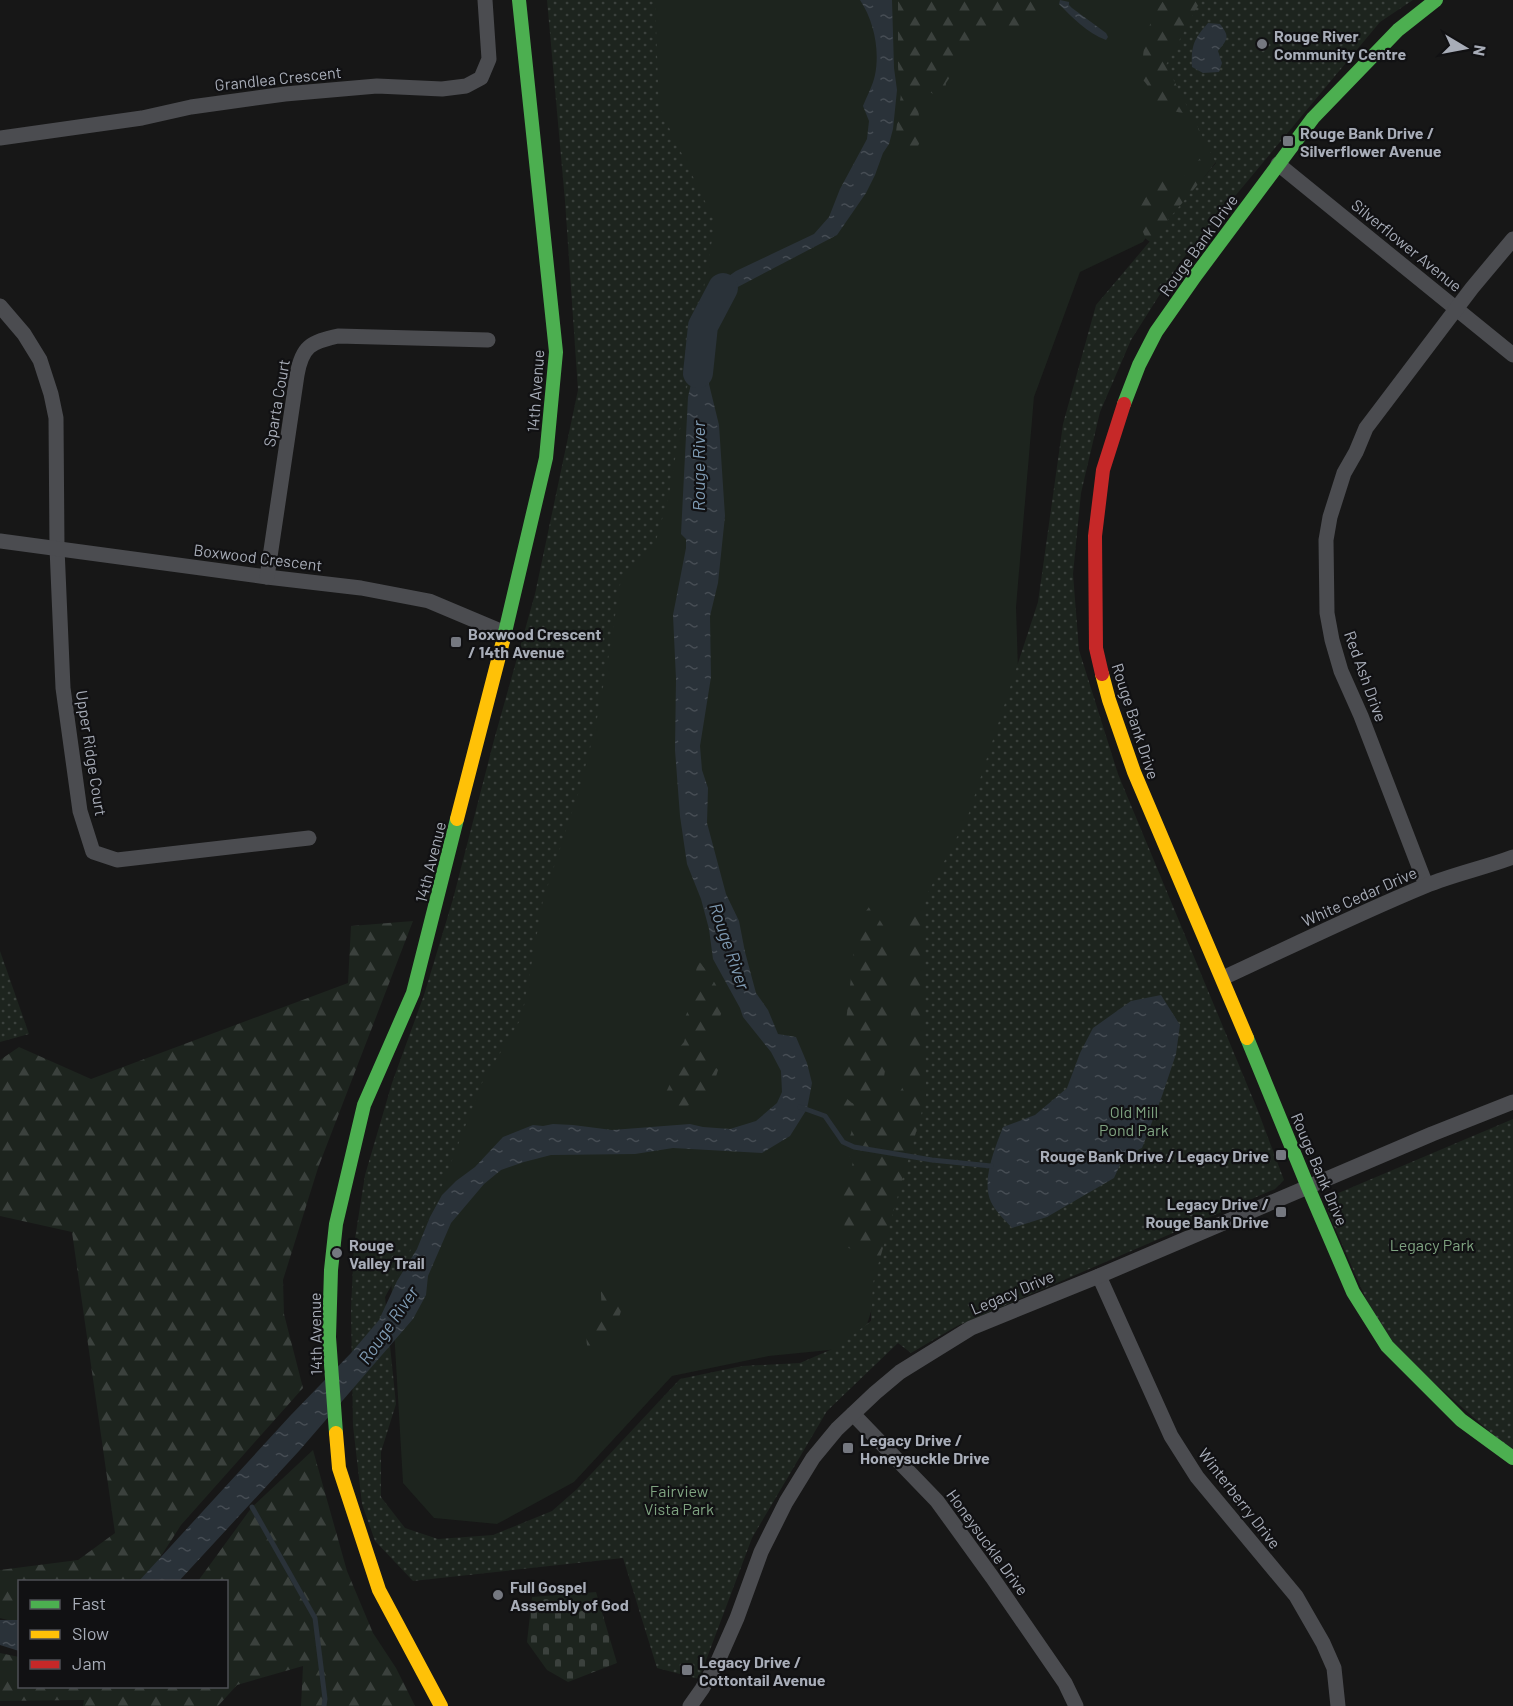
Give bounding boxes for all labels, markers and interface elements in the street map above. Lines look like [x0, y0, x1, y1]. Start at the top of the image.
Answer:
north arrow [1435, 18, 1495, 78]
place label: Rouge River Community Centre [1274, 26, 1406, 63]
marker: Rouge River Community Centre [1255, 37, 1269, 51]
text: N [1470, 44, 1491, 58]
street label: Grandlea Crescent [214, 62, 342, 94]
place label: Rouge Bank Drive / Silverflower Avenue [1300, 123, 1442, 160]
marker: Rouge Bank Drive / Silverflower Avenue [1281, 134, 1295, 148]
street label: Rouge Bank Drive [1155, 191, 1241, 299]
street label: Silverflower Avenue [1348, 195, 1466, 295]
street label: 14th Avenue [523, 349, 547, 433]
street label: Sparta Court [259, 358, 293, 448]
water label: Rouge River [687, 420, 709, 511]
street label: Boxwood Crescent [193, 540, 323, 574]
place label: Boxwood Crescent / 14th Avenue [468, 624, 601, 661]
street label: Red Ash Drive [1341, 628, 1391, 724]
marker: Boxwood Crescent / 14th Avenue [449, 635, 463, 649]
street label: Rouge Bank Drive [1108, 661, 1164, 781]
street label: Upper Ridge Court [73, 689, 111, 817]
street label: 14th Avenue [411, 819, 449, 905]
street label: White Cedar Drive [1299, 862, 1419, 930]
water label: Rouge River [705, 900, 755, 993]
park label: Old Mill Pond Park [1099, 1102, 1169, 1139]
street label: Rouge Bank Drive [1288, 1110, 1352, 1228]
place label: Rouge Bank Drive / Legacy Drive [1040, 1146, 1269, 1165]
marker: Rouge Bank Drive / Legacy Drive [1274, 1148, 1288, 1162]
place label: Legacy Drive / Rouge Bank Drive [1145, 1194, 1269, 1231]
marker: Legacy Drive / Rouge Bank Drive [1274, 1205, 1288, 1219]
place label: Rouge Valley Trail [349, 1235, 425, 1272]
park label: Legacy Park [1390, 1235, 1474, 1254]
marker: Rouge Valley Trail [330, 1246, 344, 1260]
street label: Legacy Drive [967, 1266, 1057, 1318]
water label: Rouge River [353, 1281, 423, 1368]
street label: 14th Avenue [305, 1292, 325, 1376]
place label: Legacy Drive / Honeysuckle Drive [860, 1430, 990, 1467]
marker: Legacy Drive / Honeysuckle Drive [841, 1441, 855, 1455]
street label: Winterberry Drive [1195, 1444, 1285, 1552]
park label: Fairview Vista Park [644, 1481, 714, 1518]
street label: Honeysuckle Drive [943, 1485, 1033, 1599]
place label: Full Gospel Assembly of God [510, 1577, 629, 1614]
legend [18, 1580, 228, 1688]
marker: Full Gospel Assembly of God [491, 1588, 505, 1602]
text: Fast [72, 1592, 106, 1614]
text: Slow [72, 1622, 109, 1644]
text: Jam [72, 1652, 106, 1674]
place label: Legacy Drive / Cottontail Avenue [699, 1652, 826, 1689]
marker: Legacy Drive / Cottontail Avenue [680, 1663, 694, 1677]

